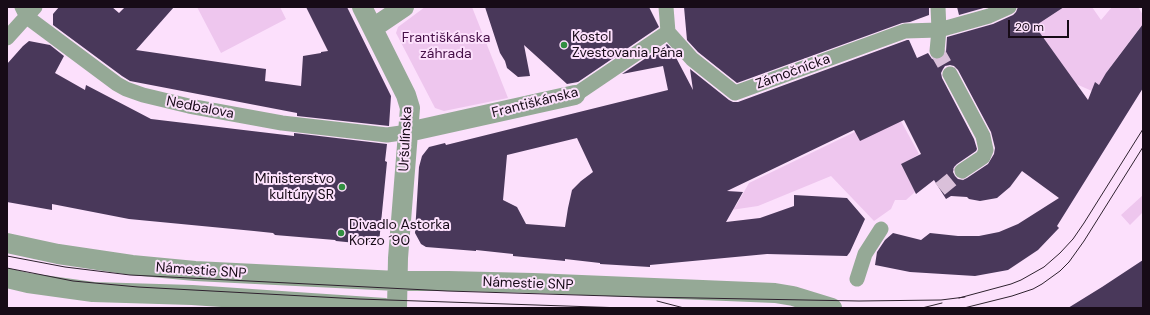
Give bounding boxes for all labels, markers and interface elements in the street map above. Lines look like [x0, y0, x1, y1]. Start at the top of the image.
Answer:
scale bar [1010, 12, 1071, 38]
text: 20 m [1015, 19, 1044, 35]
place label: Kostol Zvestovania Pána [572, 29, 683, 62]
park label: Františkánska záhrada [402, 30, 490, 62]
marker: Kostol Zvestovania Pána [559, 40, 569, 50]
street label: Zámočnícka [754, 51, 832, 93]
street label: Františkánska [490, 84, 580, 122]
street label: Nedbalova [165, 93, 235, 123]
street label: Uršulínska [396, 106, 416, 172]
place label: Ministerstvo kultúry SR [255, 171, 334, 204]
marker: Ministerstvo kultúry SR [337, 182, 347, 192]
place label: Divadlo Astorka Korzo ´90 [349, 217, 450, 250]
marker: Divadlo Astorka Korzo ´90 [336, 228, 346, 238]
street label: Námestie SNP [155, 259, 247, 283]
street label: Námestie SNP [482, 274, 574, 294]

